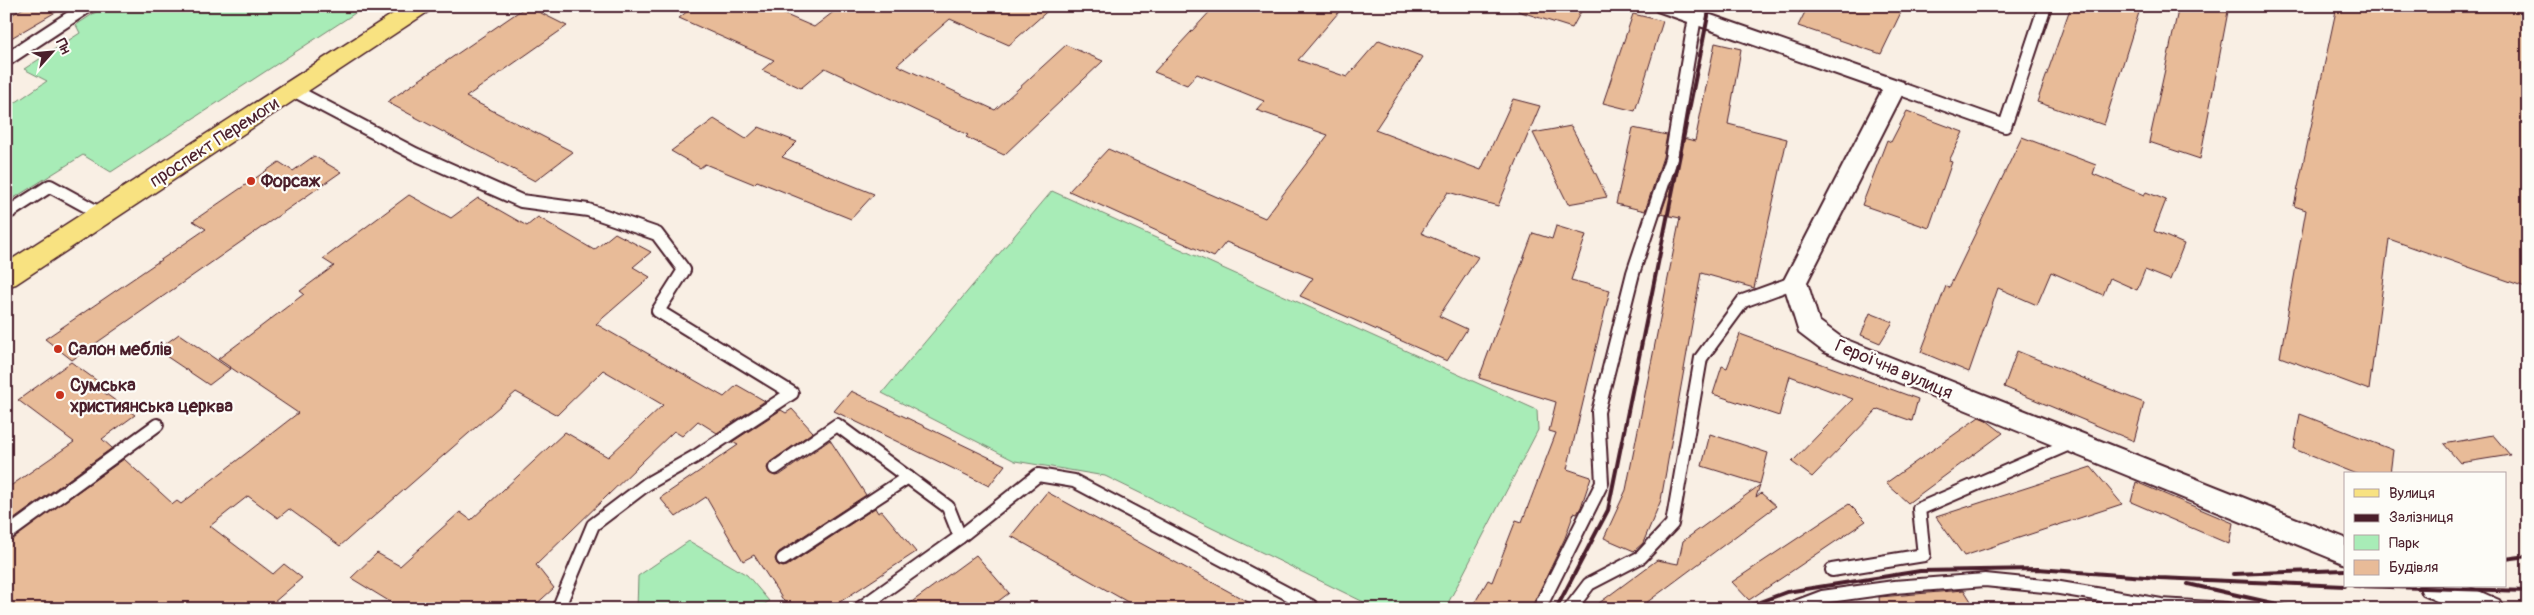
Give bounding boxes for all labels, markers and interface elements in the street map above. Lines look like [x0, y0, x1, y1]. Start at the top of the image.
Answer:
north arrow [28, 28, 78, 78]
text: Пн [52, 36, 74, 57]
street label: проспект Перемоги [145, 92, 283, 193]
place label: Форсаж [260, 170, 321, 193]
marker: Форсаж [245, 175, 257, 187]
street label: Героїчна вулиця [1831, 334, 1956, 405]
place label: Салон меблів [68, 338, 172, 361]
marker: Салон меблів [52, 343, 64, 355]
place label: Сумська християнська церква [69, 374, 234, 418]
marker: Сумська християнська церква [54, 389, 66, 401]
legend [2344, 472, 2506, 588]
text: Вулиця [2389, 484, 2435, 503]
text: Залізниця [2389, 508, 2453, 527]
text: Парк [2389, 534, 2420, 553]
text: Будівля [2389, 558, 2438, 577]

